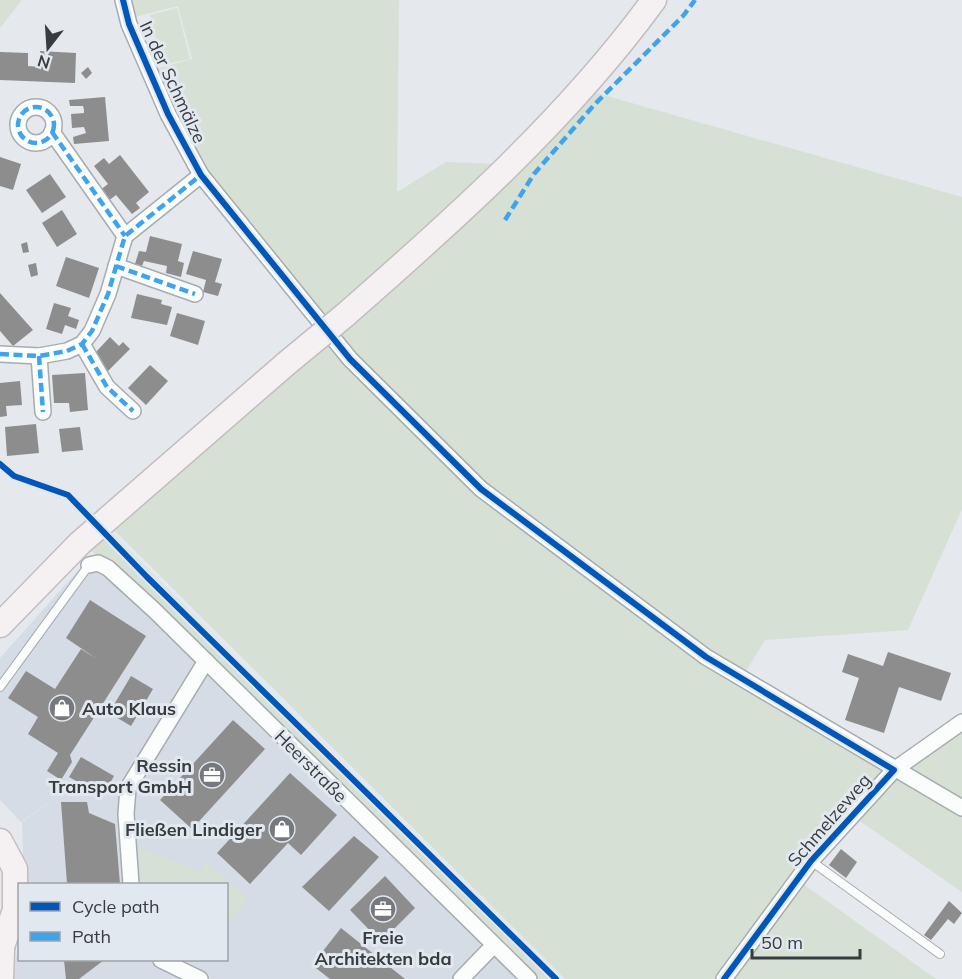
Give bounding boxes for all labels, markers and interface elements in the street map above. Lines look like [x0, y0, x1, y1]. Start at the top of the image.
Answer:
street label: In der Schmälze [135, 17, 211, 147]
north arrow [18, 18, 78, 78]
text: N [35, 51, 52, 74]
shop icon: Auto Klaus [47, 693, 77, 723]
place label: Auto Klaus [82, 697, 176, 720]
street label: Heerstraße [270, 725, 352, 807]
place label: Ressin Transport GmbH [49, 754, 192, 798]
office icon: Ressin Transport GmbH [197, 760, 227, 790]
street label: Schmelzeweg [782, 769, 876, 871]
shop icon: Fließen Lindiger [267, 814, 297, 844]
place label: Fließen Lindiger [125, 818, 263, 841]
legend [18, 883, 228, 961]
office icon: Freie Architekten bda [368, 894, 398, 924]
text: Cycle path [72, 895, 159, 918]
scale bar [752, 922, 860, 960]
text: Path [72, 925, 111, 948]
place label: Freie Architekten bda [314, 926, 452, 970]
text: 50 m [761, 931, 803, 954]

